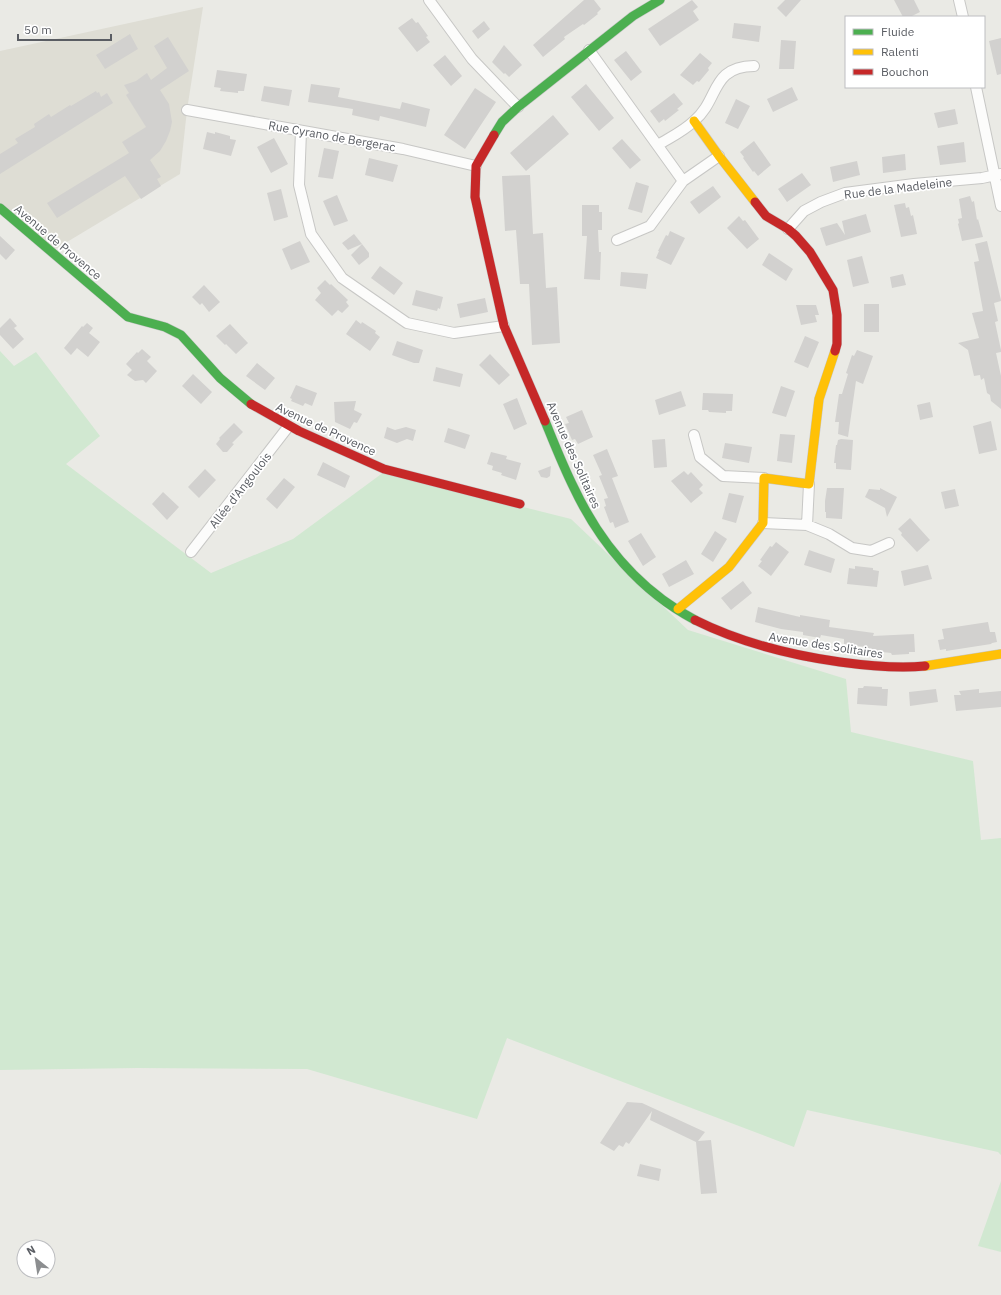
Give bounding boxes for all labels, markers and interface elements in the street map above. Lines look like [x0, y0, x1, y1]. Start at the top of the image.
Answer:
scale bar [18, 16, 111, 42]
legend [845, 16, 985, 88]
text: 50 m [24, 22, 52, 37]
text: Fluide [881, 24, 915, 39]
text: Ralenti [881, 44, 919, 59]
text: Bouchon [881, 64, 929, 79]
street label: Rue Cyrano de Bergerac [267, 117, 397, 155]
street label: Rue de la Madeleine [843, 174, 953, 202]
street label: Avenue de Provence [11, 201, 105, 283]
street label: Avenue de Provence [273, 399, 379, 459]
street label: Avenue des Solitaires [544, 399, 604, 511]
street label: Allée d'Angoulois [206, 449, 274, 531]
street label: Avenue des Solitaires [768, 629, 884, 661]
north arrow [16, 1239, 56, 1279]
text: N [24, 1242, 38, 1258]

